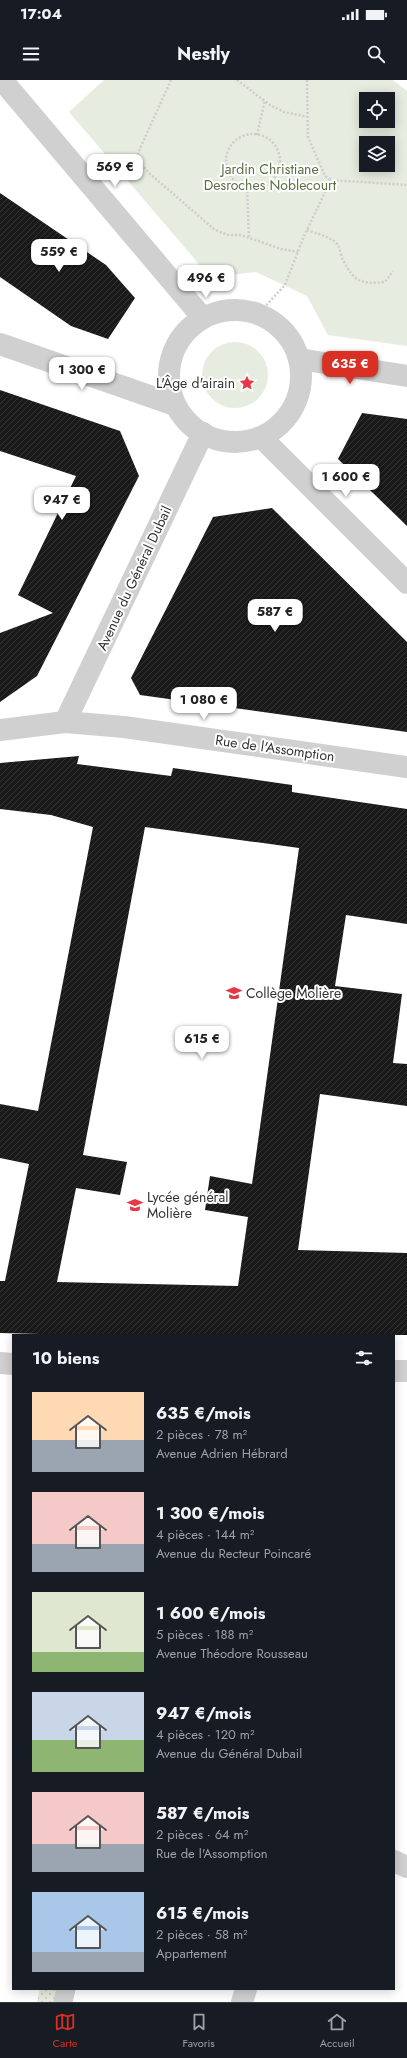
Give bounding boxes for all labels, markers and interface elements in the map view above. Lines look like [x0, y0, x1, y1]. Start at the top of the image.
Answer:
text: 17:04 [20, 3, 62, 25]
text: Nestly [177, 41, 230, 67]
icon: menu [20, 43, 42, 65]
icon: search [365, 43, 387, 65]
map controls [359, 92, 395, 172]
button: locate [359, 92, 395, 128]
button: layers [359, 136, 395, 172]
pin: 569 € [87, 154, 143, 188]
text: 569 € [96, 157, 134, 176]
park label: Jardin Christiane Desroches Noblecourt [204, 159, 337, 195]
pin: 559 € [31, 239, 87, 273]
text: 559 € [40, 242, 78, 261]
pin: 496 € [178, 265, 234, 299]
text: 496 € [187, 268, 225, 287]
pin: 635 € [322, 351, 378, 385]
text: 635 € [331, 354, 369, 373]
pin: 1 300 € [45, 357, 119, 391]
text: 1 300 € [58, 360, 106, 379]
place label: L'Âge d'airain [156, 373, 235, 393]
place icon: L'Âge d'airain [238, 374, 256, 392]
pin: 1 600 € [309, 464, 383, 498]
text: 1 600 € [322, 467, 370, 486]
pin: 947 € [34, 487, 90, 521]
text: 947 € [43, 490, 81, 509]
street label: Avenue du Général Dubail [92, 502, 176, 654]
pin: 587 € [247, 599, 303, 633]
text: 587 € [257, 602, 293, 621]
pin: 1 080 € [167, 687, 241, 721]
text: 1 080 € [180, 690, 228, 709]
street label: Rue de l'Assomption [214, 730, 336, 766]
place label: Collège Molière [246, 983, 341, 1003]
school or university icon: Collège Molière [225, 984, 243, 1002]
pin: 615 € [174, 1026, 230, 1060]
text: 615 € [184, 1029, 220, 1048]
place label: Lycée général Molière [147, 1187, 228, 1223]
school or university icon: Lycée général Molière [126, 1196, 144, 1214]
text: 10 biens [32, 1346, 99, 1370]
icon: filters [353, 1347, 375, 1369]
text: 635 €/mois [156, 1401, 251, 1425]
icon: home [64, 1408, 112, 1456]
text: 2 pièces · 78 m² [156, 1425, 247, 1444]
text: Avenue Adrien Hébrard [156, 1444, 288, 1463]
text: 1 300 €/mois [156, 1501, 265, 1525]
icon: home [64, 1508, 112, 1556]
text: 4 pièces · 144 m² [156, 1525, 254, 1544]
text: Avenue du Recteur Poincaré [156, 1544, 311, 1563]
text: 1 600 €/mois [156, 1601, 265, 1625]
icon: home [64, 1608, 112, 1656]
text: 5 pièces · 188 m² [156, 1625, 253, 1644]
text: Avenue Théodore Rousseau [156, 1644, 308, 1663]
text: 947 €/mois [156, 1701, 251, 1725]
icon: home [64, 1708, 112, 1756]
text: 4 pièces · 120 m² [156, 1725, 254, 1744]
text: Avenue du Général Dubail [156, 1744, 302, 1763]
text: 587 €/mois [156, 1801, 249, 1825]
icon: home [64, 1808, 112, 1856]
text: 2 pièces · 64 m² [156, 1825, 248, 1844]
text: Rue de l'Assomption [156, 1844, 268, 1863]
text: 615 €/mois [156, 1901, 249, 1925]
icon: home [64, 1908, 112, 1956]
text: 2 pièces · 58 m² [156, 1925, 248, 1944]
text: Appartement [156, 1944, 227, 1963]
tab: Carte [53, 2011, 77, 2051]
tab: Favoris [183, 2011, 215, 2051]
tab: Accueil [320, 2011, 354, 2051]

